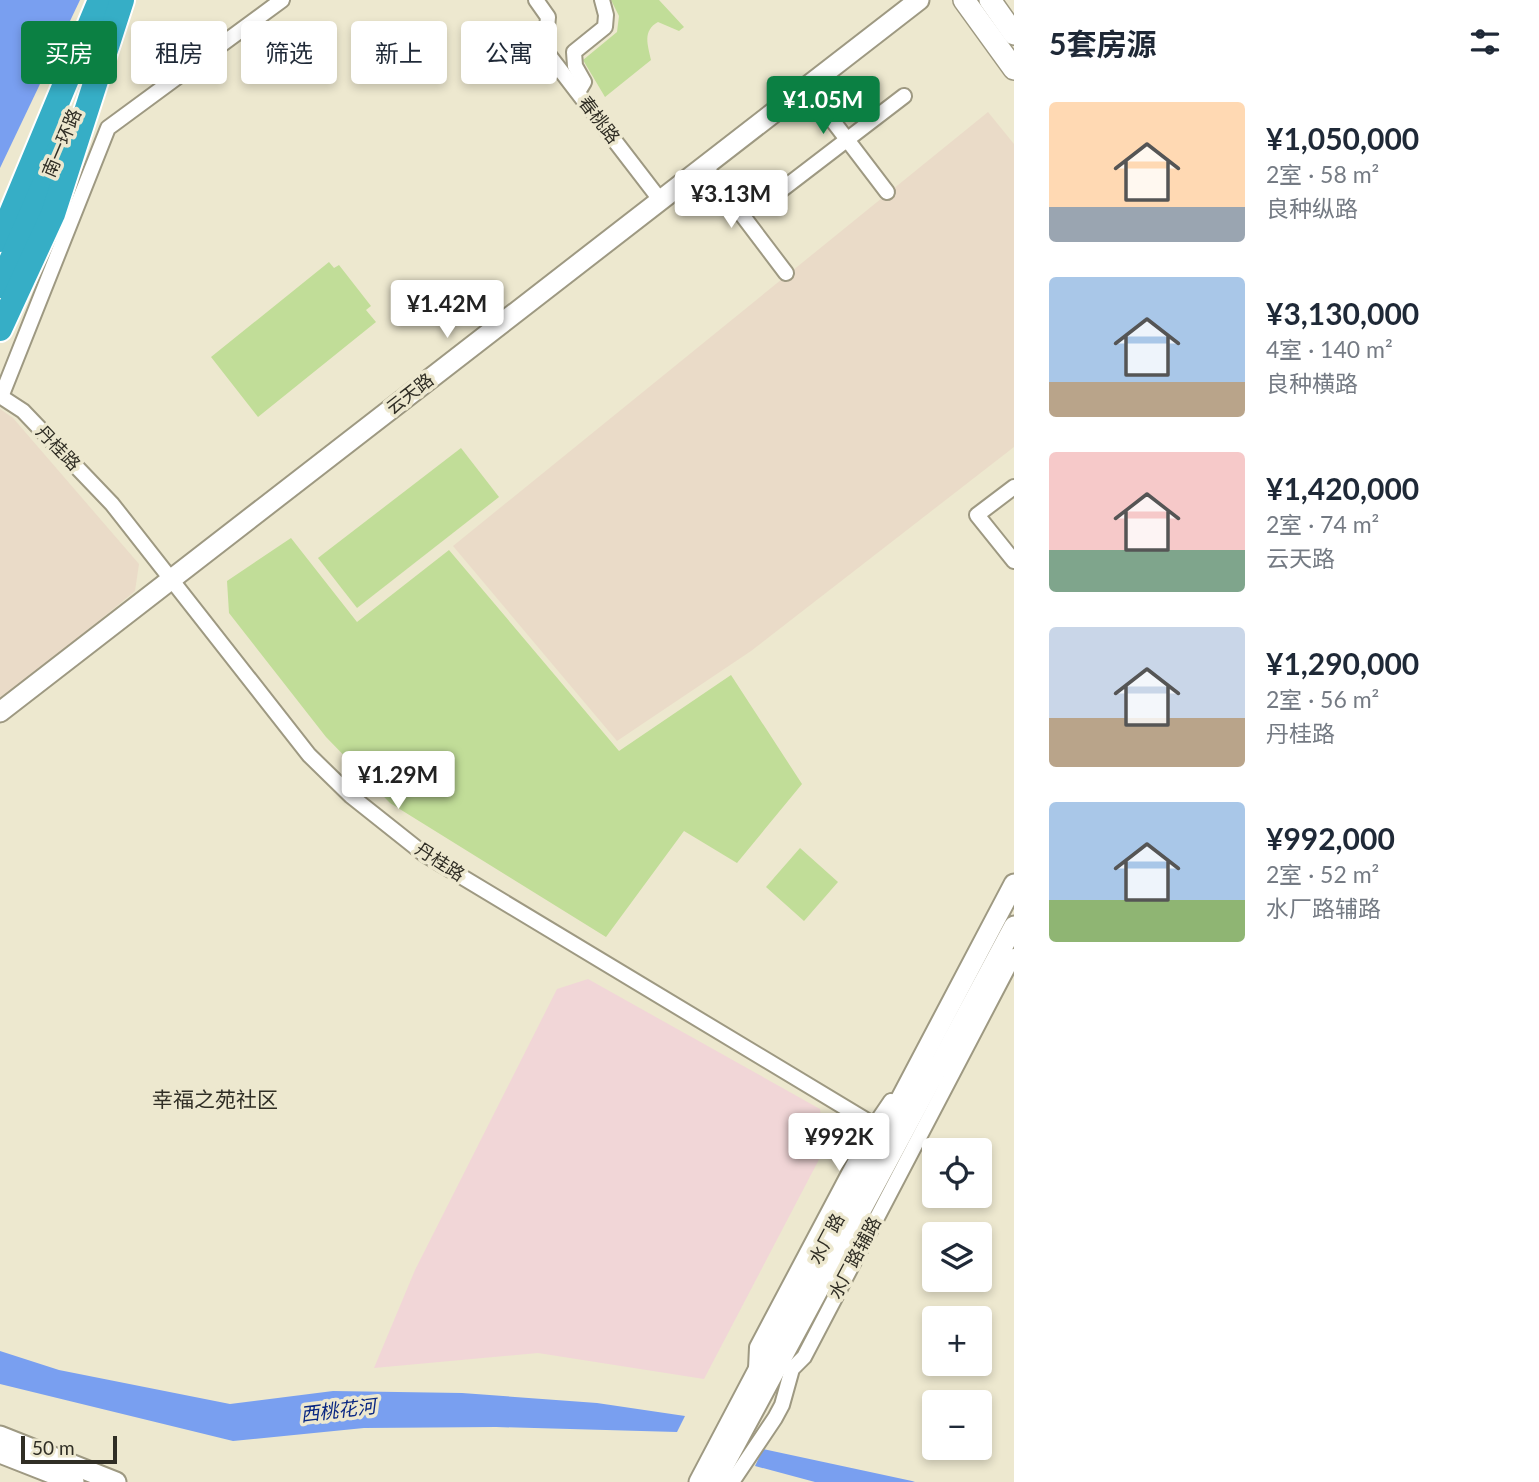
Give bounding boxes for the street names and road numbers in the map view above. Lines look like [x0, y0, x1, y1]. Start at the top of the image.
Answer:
street label: 春桃路 [574, 91, 625, 147]
street label: 南一环路 [37, 105, 85, 180]
street label: 云天路 [381, 368, 437, 419]
street label: 丹桂路 [32, 420, 85, 474]
street label: 丹桂路 [412, 837, 469, 885]
street label: 水厂路 [804, 1210, 849, 1268]
street label: 水厂路辅路 [823, 1213, 885, 1302]

